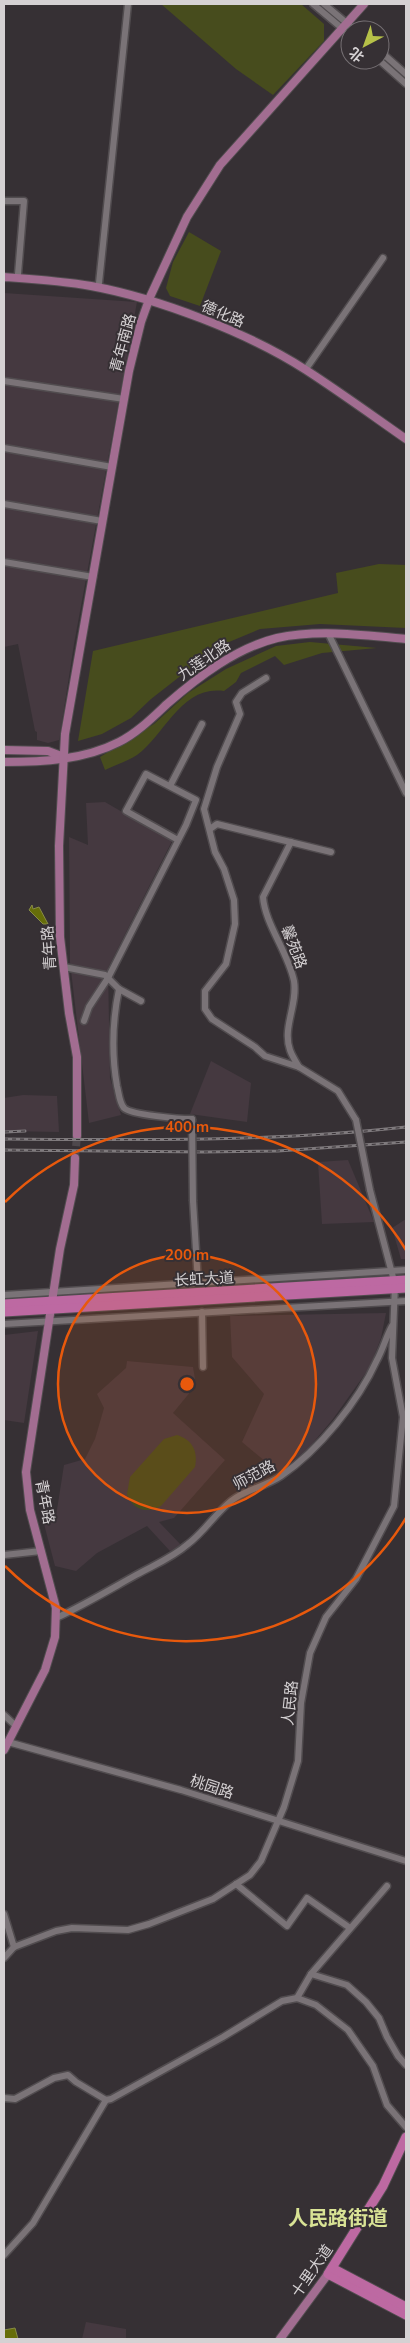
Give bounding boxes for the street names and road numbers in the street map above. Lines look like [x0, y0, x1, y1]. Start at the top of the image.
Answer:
street label: 德化路 [198, 296, 248, 332]
street label: 青年南路 [106, 311, 140, 375]
street label: 九莲北路 [174, 635, 234, 685]
street label: 馨苑路 [277, 922, 311, 972]
street label: 青年路 [37, 925, 61, 971]
street label: 长虹大道 [174, 1267, 234, 1291]
street label: 师范路 [229, 1456, 279, 1494]
street label: 青年路 [31, 1478, 59, 1526]
street label: 人民路 [278, 1680, 302, 1726]
street label: 桃园路 [188, 1771, 236, 1803]
street label: 十里大道 [287, 2241, 337, 2301]

